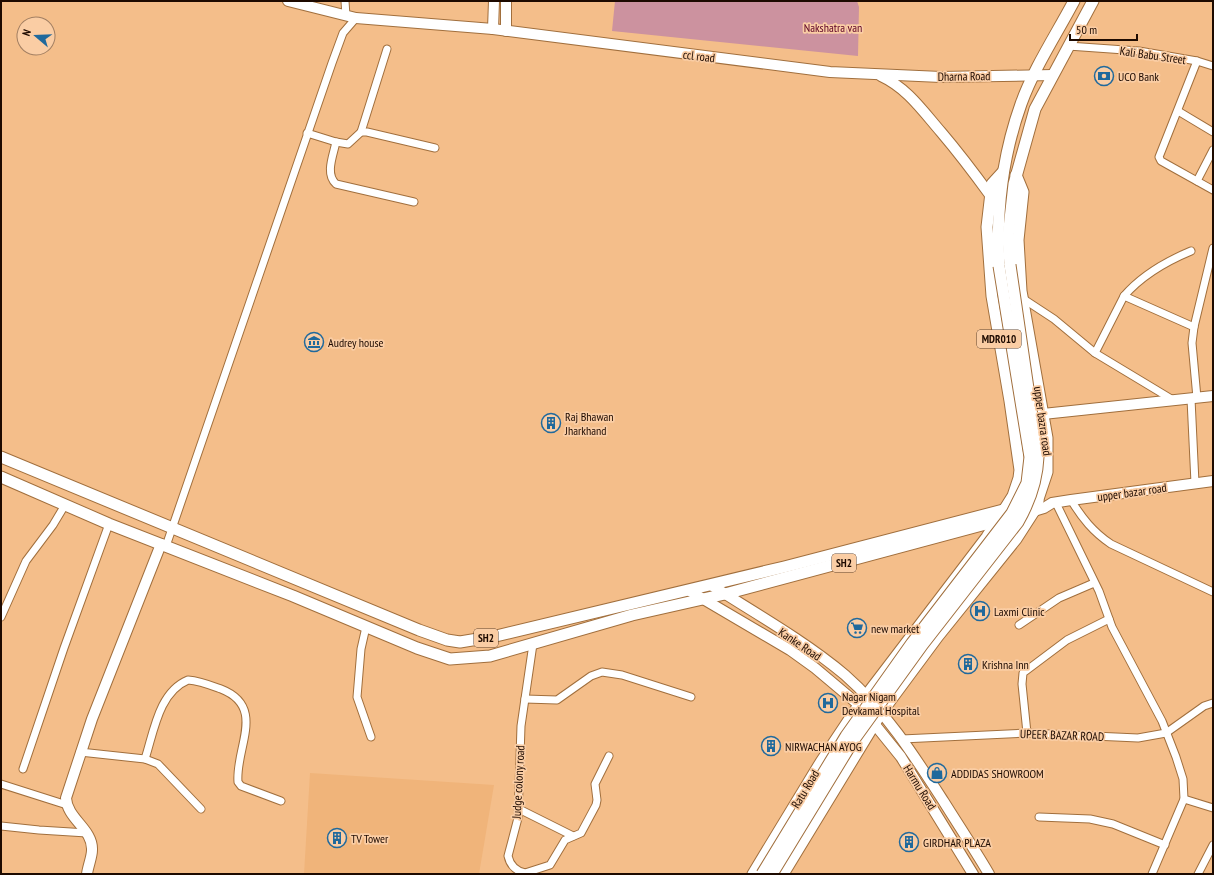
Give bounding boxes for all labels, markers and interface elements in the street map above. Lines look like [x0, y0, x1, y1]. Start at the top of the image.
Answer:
north arrow [16, 16, 56, 56]
scale bar [1070, 16, 1137, 42]
park label: Nakshatra van [804, 20, 862, 35]
text: 50 m [1076, 22, 1097, 37]
text: N [19, 28, 34, 38]
street label: Kali Babu Street [1119, 43, 1188, 67]
street label: ccl road [682, 47, 716, 65]
bank icon: UCO Bank [1093, 65, 1115, 87]
street label: Dharna Road [937, 68, 991, 84]
place label: UCO Bank [1118, 69, 1159, 84]
road number: MDR010 [977, 330, 1021, 348]
museum icon: Audrey house [303, 331, 325, 353]
place label: Audrey house [328, 335, 384, 350]
street label: upper bazra road [1031, 385, 1055, 457]
place label: Raj Bhawan Jharkhand [564, 409, 614, 438]
building icon: Raj Bhawan Jharkhand [540, 412, 562, 434]
street label: upper bazar road [1096, 480, 1168, 504]
road number: SH2 [832, 554, 856, 572]
hospital icon: Laxmi Clinic [969, 600, 991, 622]
place label: Laxmi Clinic [994, 604, 1045, 619]
supermarket icon: new market [846, 617, 868, 639]
place label: new market [871, 621, 920, 636]
street label: Kanke Road [776, 624, 824, 664]
road number: SH2 [474, 629, 498, 647]
building icon: Krishna Inn [957, 653, 979, 675]
place label: Krishna Inn [982, 657, 1029, 672]
place label: Nagar Nigam Devkamal Hospital [842, 689, 920, 718]
hospital icon: Nagar Nigam Devkamal Hospital [817, 692, 839, 714]
street label: UPEER BAZAR ROAD [1020, 726, 1104, 744]
building icon: NIRWACHAN AYOG [760, 735, 782, 757]
place label: NIRWACHAN AYOG [785, 739, 862, 754]
street label: Judge colony road [509, 745, 527, 820]
street label: Harmu Road [900, 762, 940, 812]
shop icon: ADDIDAS SHOWROOM [926, 762, 948, 784]
place label: ADDIDAS SHOWROOM [951, 766, 1044, 781]
street label: Ratu Road [788, 767, 822, 811]
building icon: TV Tower [326, 827, 348, 849]
place label: TV Tower [351, 831, 389, 846]
building icon: GIRDHAR PLAZA [898, 831, 920, 853]
place label: GIRDHAR PLAZA [923, 835, 991, 850]

